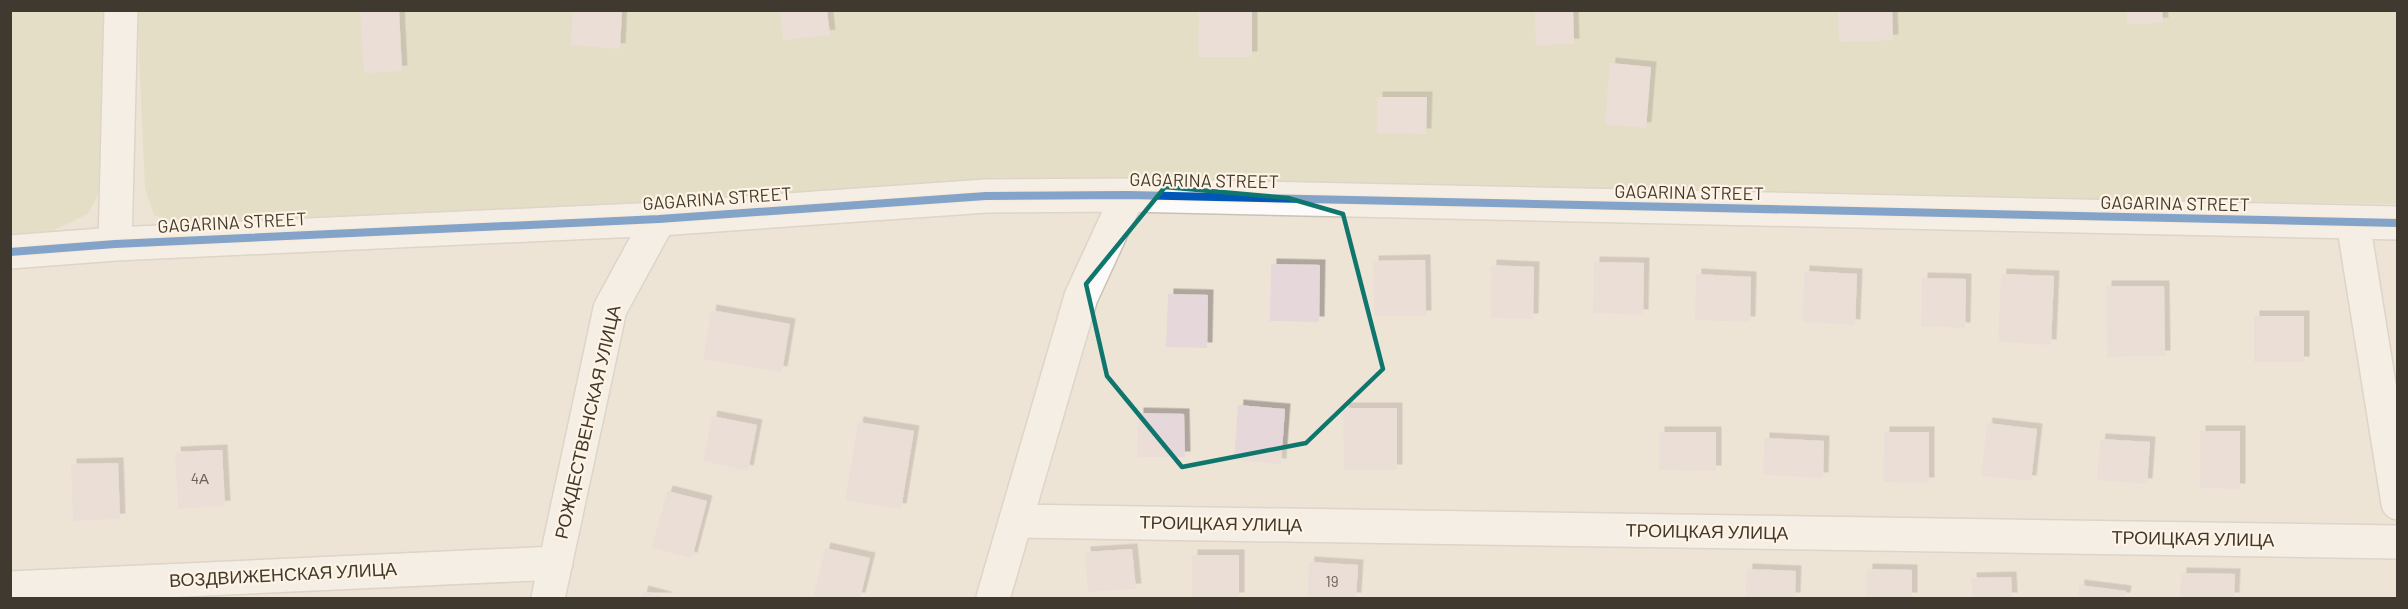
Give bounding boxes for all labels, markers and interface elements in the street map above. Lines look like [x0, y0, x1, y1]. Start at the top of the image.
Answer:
street label: GAGARINA STREET [1129, 168, 1279, 192]
street label: GAGARINA STREET [1614, 180, 1764, 204]
street label: GAGARINA STREET [642, 182, 792, 214]
street label: GAGARINA STREET [2100, 191, 2250, 215]
street label: GAGARINA STREET [157, 207, 307, 237]
street label: РОЖДЕСТВЕНСКАЯ УЛИЦА [549, 303, 625, 541]
house number: 4А [191, 469, 209, 487]
street label: ТРОИЦКАЯ УЛИЦА [1139, 511, 1303, 535]
street label: ТРОИЦКАЯ УЛИЦА [1625, 519, 1789, 543]
street label: ТРОИЦКАЯ УЛИЦА [2111, 526, 2275, 550]
street label: ВОЗДВИЖЕНСКАЯ УЛИЦА [169, 557, 397, 591]
house number: 19 [1325, 572, 1339, 590]

